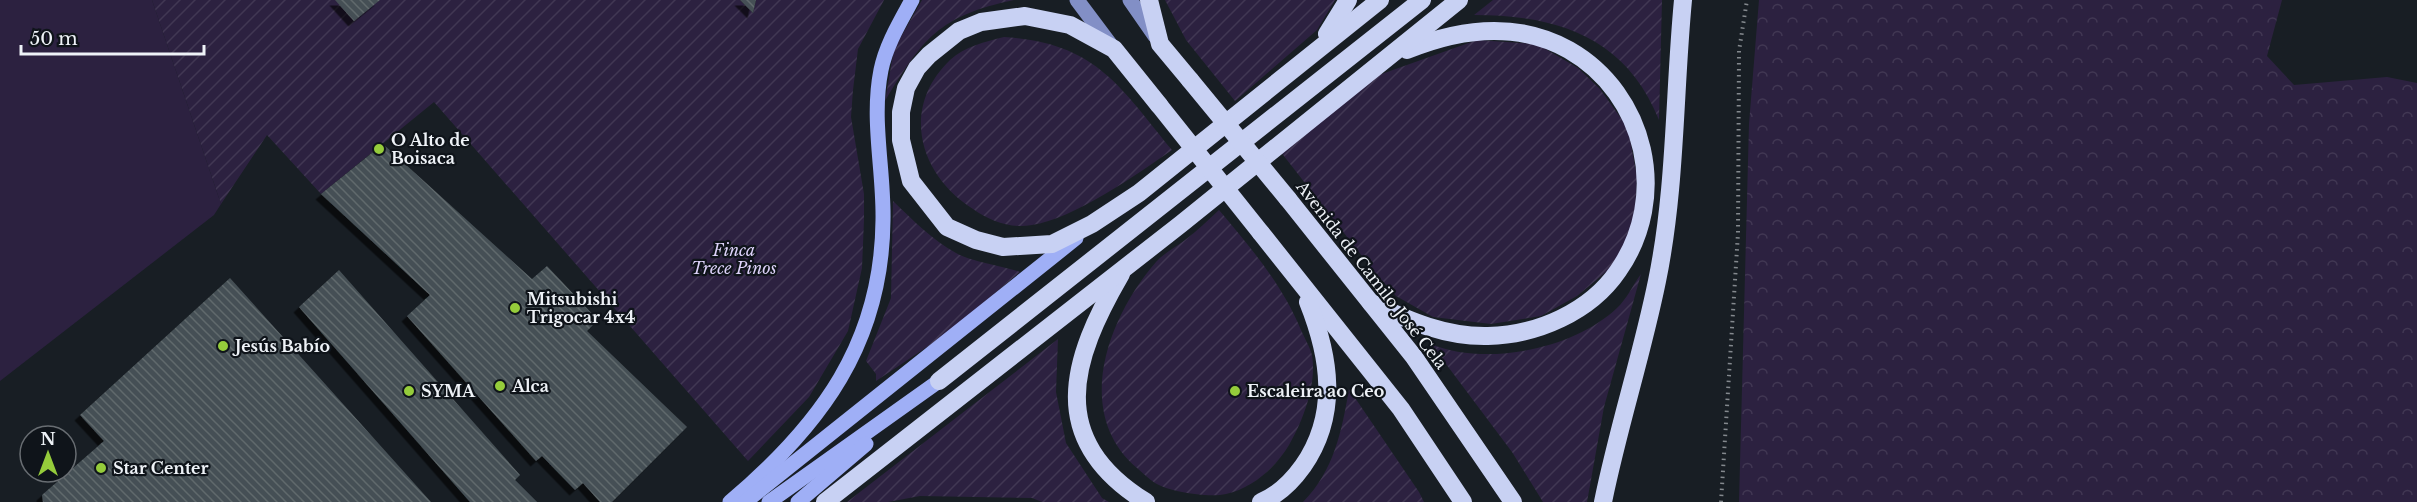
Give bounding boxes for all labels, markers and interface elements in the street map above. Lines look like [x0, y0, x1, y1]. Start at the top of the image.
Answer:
scale bar [21, 18, 204, 56]
text: 50 m [30, 28, 78, 50]
place label: O Alto de Boisaca [391, 130, 470, 168]
marker: O Alto de Boisaca [372, 142, 386, 156]
street label: Avenida de Camilo José Cela [1292, 176, 1452, 373]
park label: Finca Trece Pinos [691, 240, 777, 278]
place label: Mitsubishi Trigocar 4x4 [527, 289, 635, 327]
marker: Mitsubishi Trigocar 4x4 [508, 301, 522, 315]
place label: Jesús Babío [232, 336, 330, 356]
marker: Jesús Babío [216, 339, 230, 353]
place label: Alca [511, 376, 549, 396]
marker: Alca [493, 379, 507, 393]
place label: SYMA [421, 381, 476, 401]
place label: Escaleira ao Ceo [1247, 381, 1384, 401]
marker: SYMA [402, 384, 416, 398]
marker: Escaleira ao Ceo [1228, 384, 1242, 398]
north arrow [18, 424, 78, 484]
text: N [40, 429, 56, 449]
place label: Star Center [113, 458, 208, 478]
marker: Star Center [94, 461, 108, 475]

